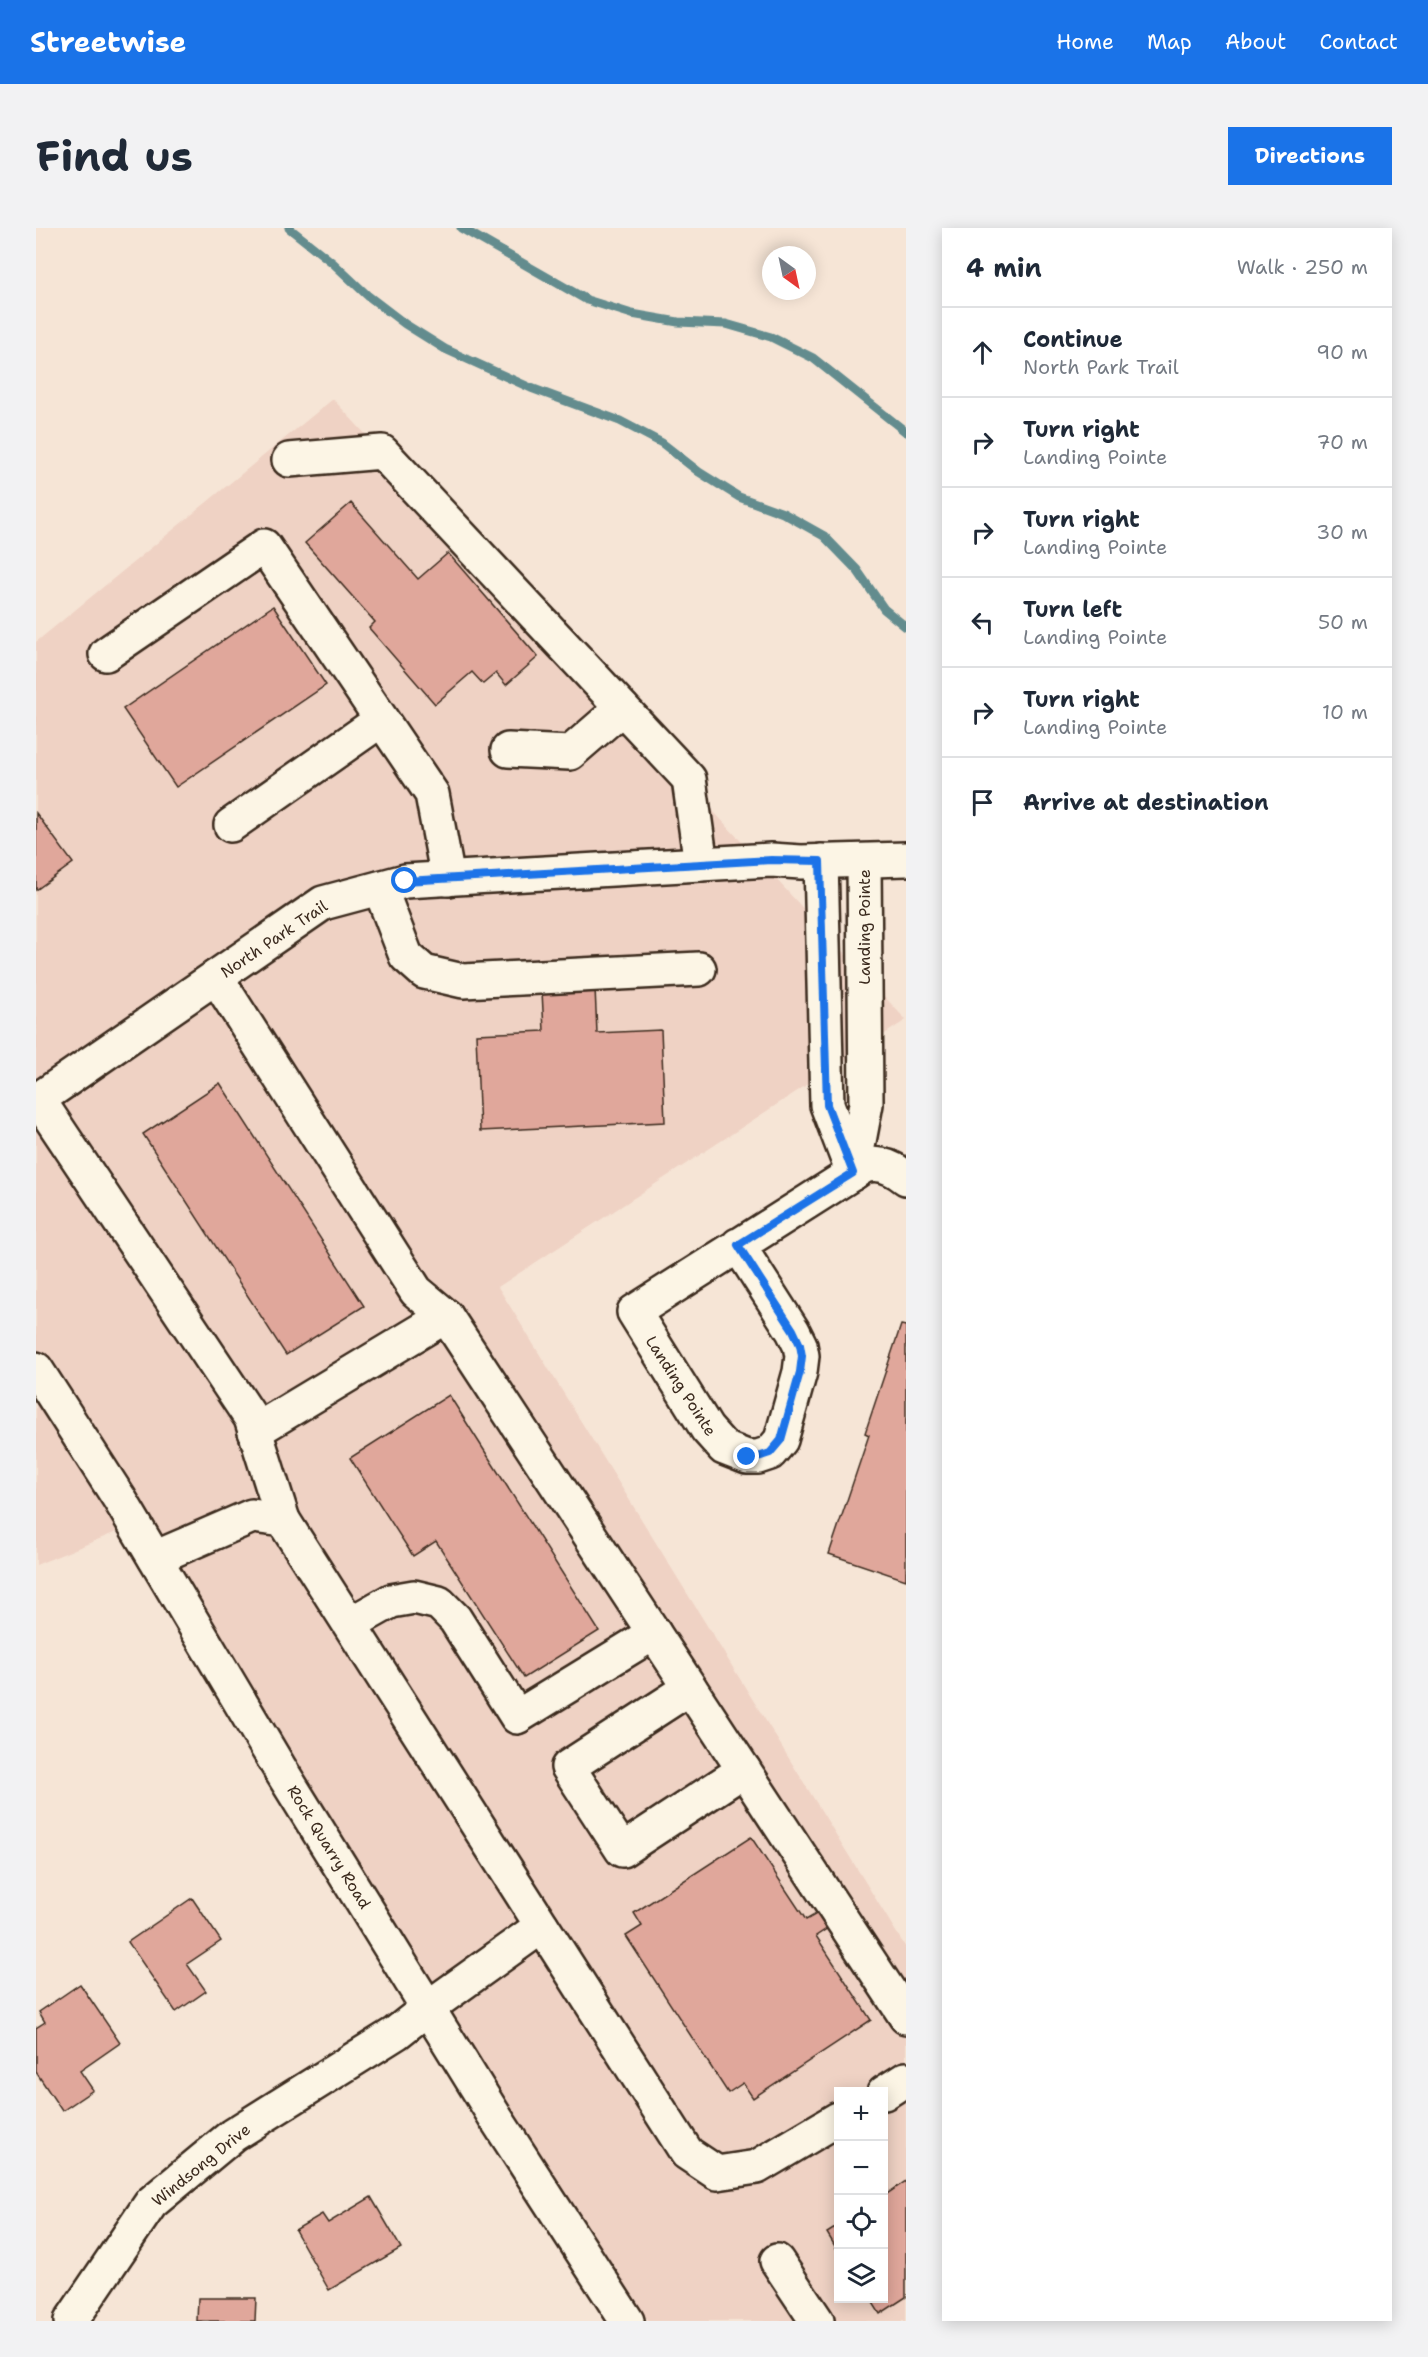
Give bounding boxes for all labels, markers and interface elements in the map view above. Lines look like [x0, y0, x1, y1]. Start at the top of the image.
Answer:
text: Streetwise [30, 23, 186, 61]
text: Home [1056, 28, 1114, 56]
text: Map [1147, 28, 1192, 56]
text: About [1225, 28, 1286, 56]
text: Contact [1319, 28, 1398, 56]
button: Directions [1228, 127, 1392, 185]
text: Find us [36, 128, 193, 184]
north arrow [762, 246, 816, 300]
text: 4 min [966, 250, 1042, 285]
text: Walk · 250 m [1237, 254, 1368, 280]
text: Continue [1023, 325, 1123, 354]
icon: ahead [966, 336, 999, 369]
text: 90 m [1316, 339, 1368, 365]
text: North Park Trail [1023, 354, 1179, 380]
text: Turn right [1023, 415, 1140, 444]
icon: right [966, 426, 999, 459]
text: 70 m [1316, 429, 1368, 455]
text: Landing Pointe [1023, 444, 1167, 470]
text: Turn right [1023, 505, 1140, 534]
icon: right [966, 516, 999, 549]
text: 30 m [1316, 519, 1368, 545]
text: Landing Pointe [1023, 534, 1167, 560]
text: Turn left [1023, 595, 1122, 624]
icon: left [966, 606, 999, 639]
text: 50 m [1318, 609, 1368, 635]
text: Landing Pointe [1023, 624, 1167, 650]
text: Turn right [1023, 685, 1140, 714]
icon: right [966, 696, 999, 729]
text: 10 m [1322, 699, 1368, 725]
text: Landing Pointe [1023, 714, 1167, 740]
icon: arrive [966, 786, 999, 819]
text: Arrive at destination [1023, 788, 1269, 817]
route start [391, 867, 417, 893]
street label: Landing Pointe [854, 869, 875, 985]
street label: North Park Trail [216, 895, 332, 983]
street label: Landing Pointe [641, 1332, 721, 1440]
route end [733, 1443, 759, 1469]
street label: Rock Quarry Road [282, 1781, 376, 1913]
map controls [834, 2087, 888, 2303]
button: + [834, 2087, 888, 2141]
street label: Windsong Drive [147, 2119, 255, 2211]
button: − [834, 2141, 888, 2195]
button: locate [834, 2195, 888, 2249]
button: layers [834, 2249, 888, 2303]

